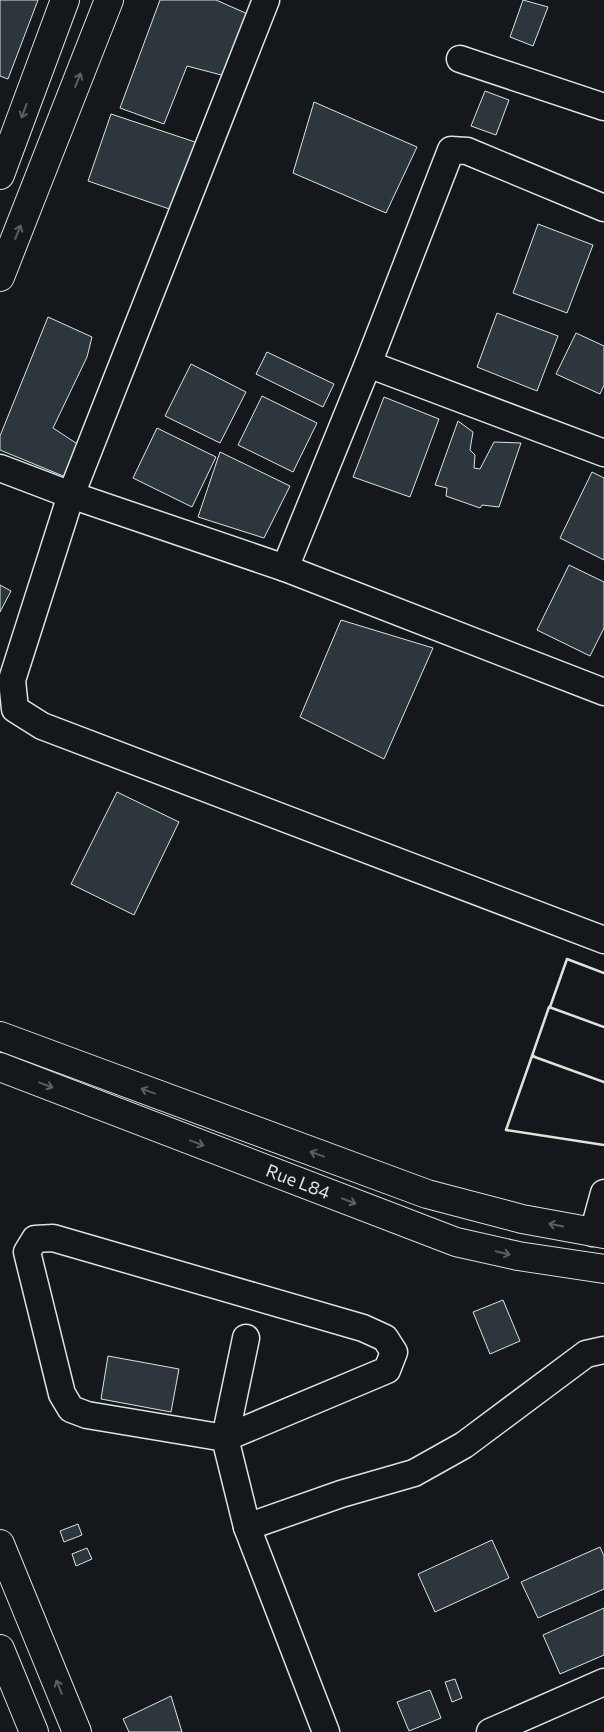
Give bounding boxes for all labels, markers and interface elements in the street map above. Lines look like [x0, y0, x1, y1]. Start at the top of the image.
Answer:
one-way arrow [74, 73, 83, 88]
one-way arrow [19, 103, 28, 118]
one-way arrow [14, 224, 23, 240]
one-way arrow [37, 1081, 53, 1090]
one-way arrow [141, 1086, 157, 1095]
one-way arrow [189, 1139, 204, 1148]
one-way arrow [310, 1149, 325, 1158]
street label: Rue L84 [263, 1159, 334, 1203]
one-way arrow [341, 1197, 356, 1206]
one-way arrow [548, 1220, 564, 1230]
one-way arrow [494, 1249, 510, 1258]
one-way arrow [53, 1680, 63, 1695]

